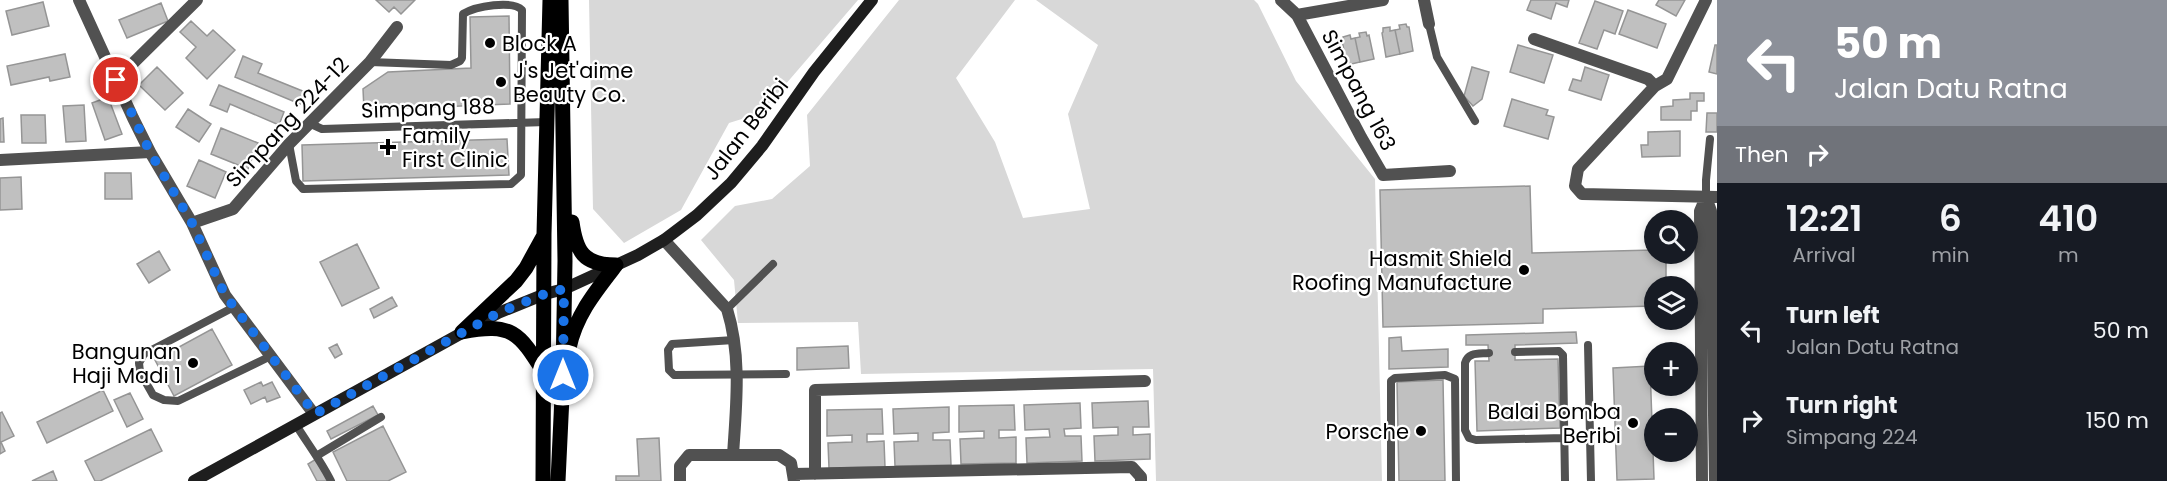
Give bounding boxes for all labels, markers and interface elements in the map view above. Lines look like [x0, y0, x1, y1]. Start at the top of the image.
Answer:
text: 50 m [1834, 14, 1942, 73]
street label: Simpang 163 [1315, 24, 1403, 156]
icon: left [1735, 24, 1813, 102]
place label: Block A [502, 29, 577, 58]
marker: Block A [483, 36, 497, 50]
street label: Simpang 224-12 [219, 51, 355, 193]
pin [90, 54, 141, 105]
place label: J's Jet'aime Beauty Co. [513, 56, 633, 109]
icon: arrive [99, 63, 132, 96]
text: Jalan Datu Ratna [1834, 70, 2068, 107]
street label: Jalan Beribi [697, 72, 795, 186]
marker: J's Jet'aime Beauty Co. [494, 75, 508, 89]
street label: Simpang 188 [361, 91, 495, 125]
place label: Family First Clinic [402, 121, 508, 174]
marker: Family First Clinic [379, 138, 397, 156]
icon: right [1801, 138, 1834, 171]
text: Then [1735, 139, 1789, 170]
text: 12:21 [1786, 193, 1863, 244]
text: 6 [1939, 193, 1962, 244]
text: 410 [2038, 193, 2098, 244]
map controls [1644, 210, 1698, 462]
button: search [1644, 210, 1698, 264]
text: Arrival [1793, 241, 1856, 269]
text: min [1931, 241, 1970, 269]
text: m [2058, 241, 2079, 269]
place label: Hasmit Shield Roofing Manufacture [1292, 244, 1512, 297]
marker: Hasmit Shield Roofing Manufacture [1517, 263, 1531, 277]
button: layers [1644, 276, 1698, 330]
text: Turn left [1786, 300, 1880, 331]
icon: left [1735, 314, 1768, 347]
text: 50 m [2093, 315, 2149, 346]
text: Jalan Datu Ratna [1786, 333, 1959, 361]
place label: Bangunan Haji Madi 1 [72, 337, 181, 390]
button: + [1644, 342, 1698, 396]
position arrow [531, 343, 595, 407]
marker: Bangunan Haji Madi 1 [186, 356, 200, 370]
text: Turn right [1786, 390, 1897, 421]
place label: Balai Bomba Beribi [1487, 397, 1621, 450]
icon: right [1735, 404, 1768, 437]
text: 150 m [2086, 405, 2149, 436]
button: − [1644, 408, 1698, 462]
marker: Balai Bomba Beribi [1626, 416, 1640, 430]
place label: Porsche [1325, 417, 1409, 446]
text: Simpang 224 [1786, 423, 1918, 451]
marker: Porsche [1414, 424, 1428, 438]

